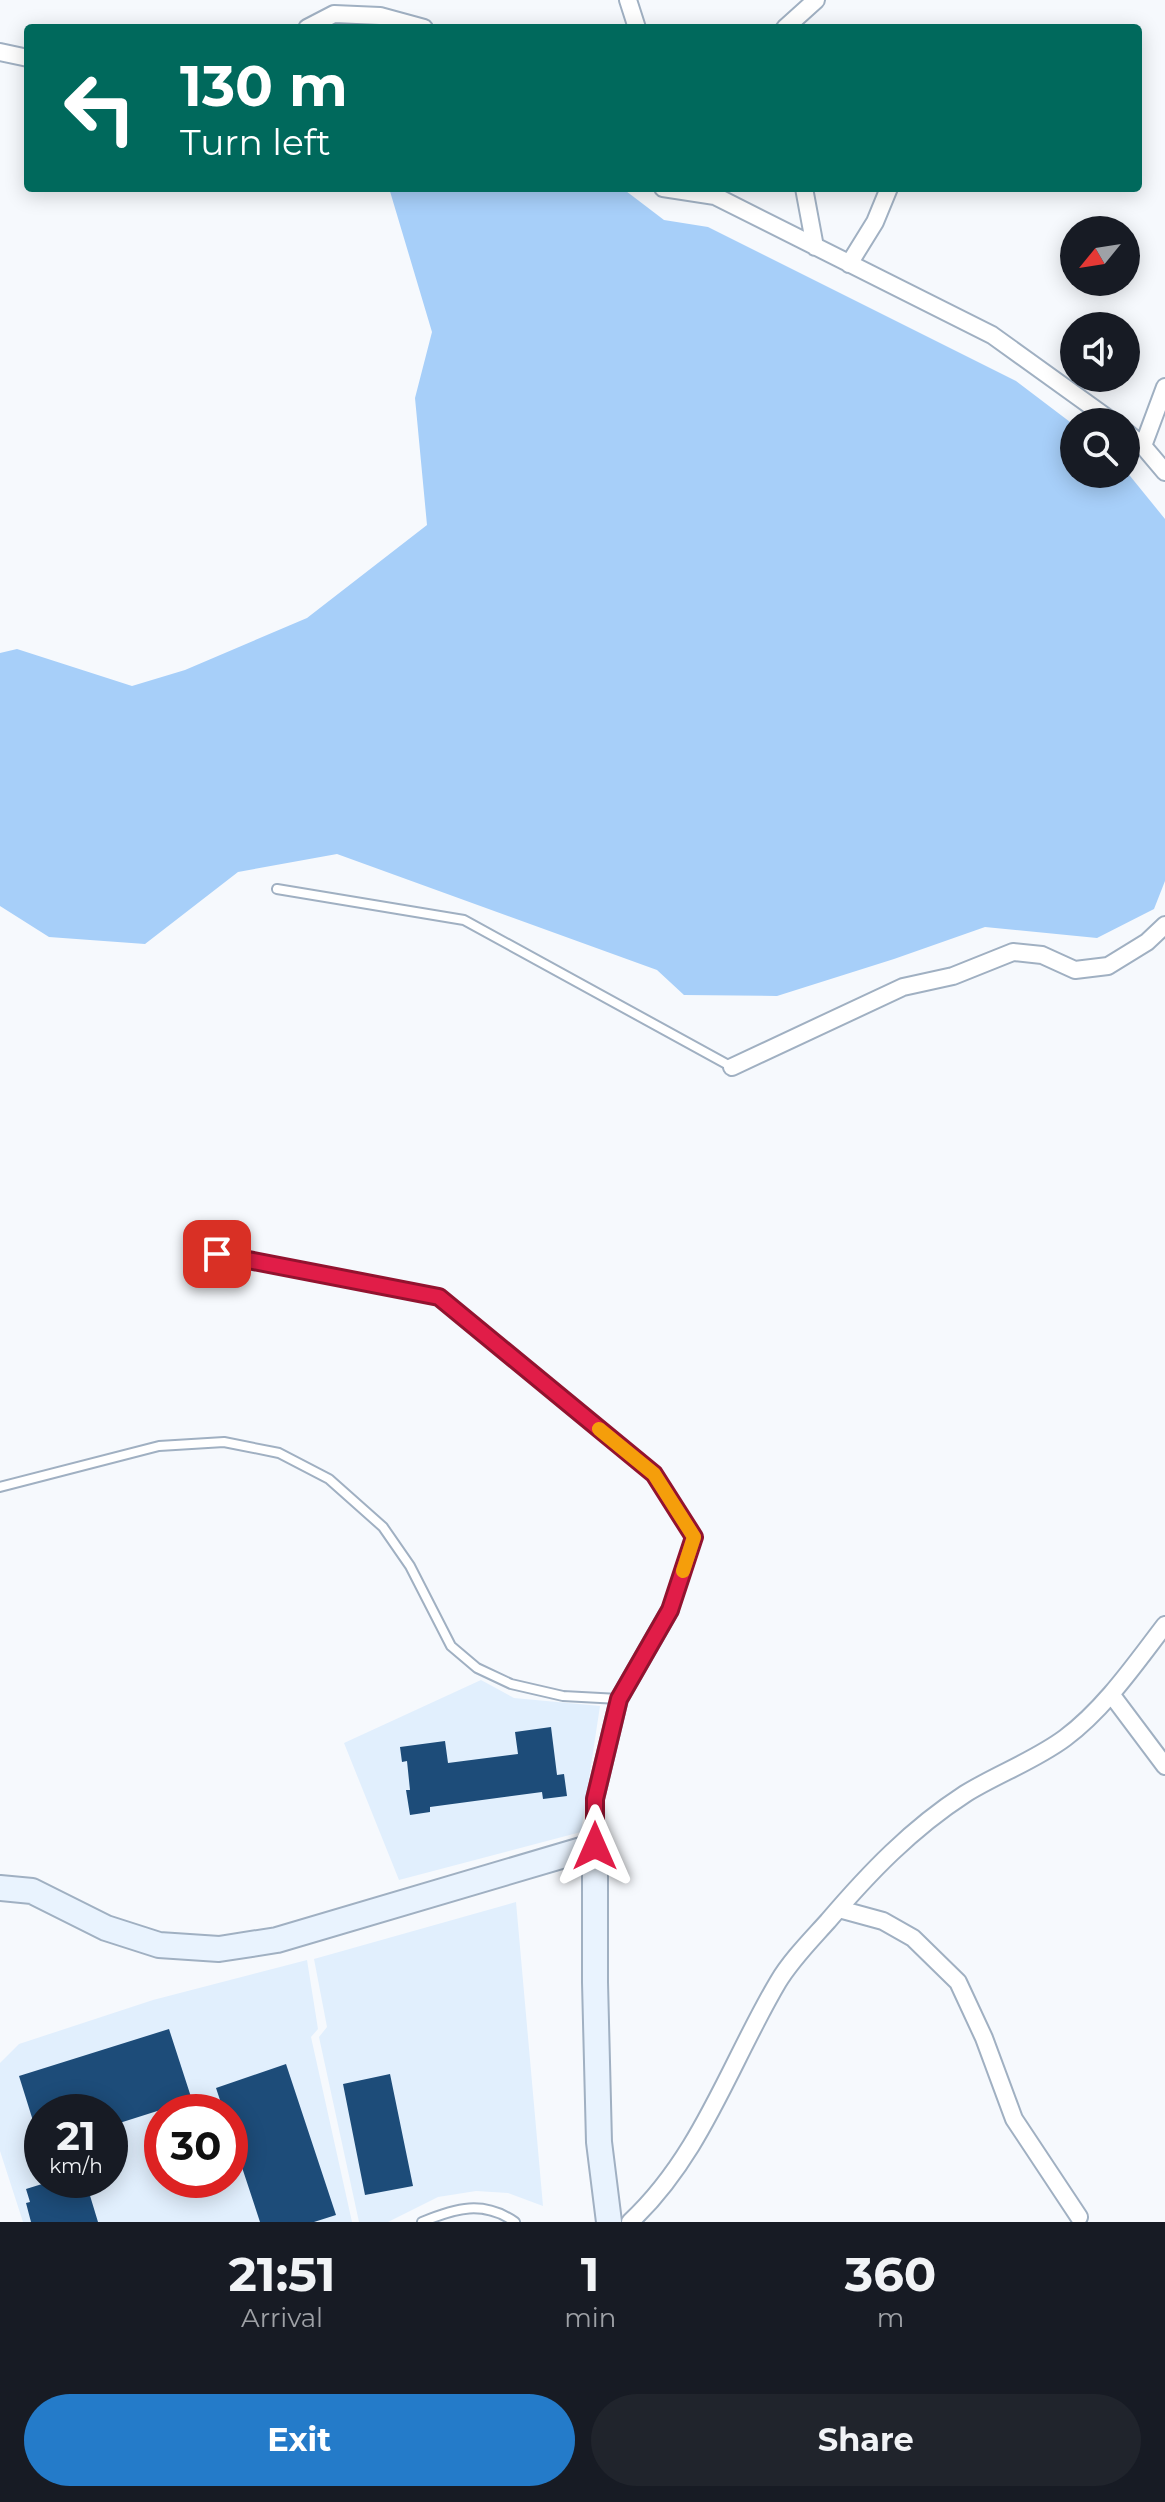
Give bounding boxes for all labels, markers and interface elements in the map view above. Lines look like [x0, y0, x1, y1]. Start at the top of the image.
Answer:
text: 130 m [180, 52, 348, 120]
icon: left [48, 56, 152, 160]
text: Turn left [180, 120, 331, 164]
north arrow [1060, 216, 1140, 296]
map controls [1060, 216, 1140, 488]
button: sound [1060, 312, 1140, 392]
button: search [1060, 408, 1140, 488]
pin [183, 1220, 251, 1288]
icon: arrive [195, 1232, 239, 1276]
position arrow [553, 1804, 637, 1888]
speed limit sign: 30 [144, 2094, 248, 2198]
text: 21 [56, 2111, 96, 2160]
text: km/h [49, 2154, 103, 2178]
text: 21:51 [229, 2245, 336, 2303]
text: 1 [581, 2245, 600, 2303]
text: 360 [845, 2245, 936, 2303]
text: Arrival [241, 2302, 323, 2334]
text: min [564, 2302, 616, 2334]
text: m [877, 2302, 904, 2334]
button: Exit [24, 2394, 575, 2486]
button: Share [591, 2394, 1141, 2486]

